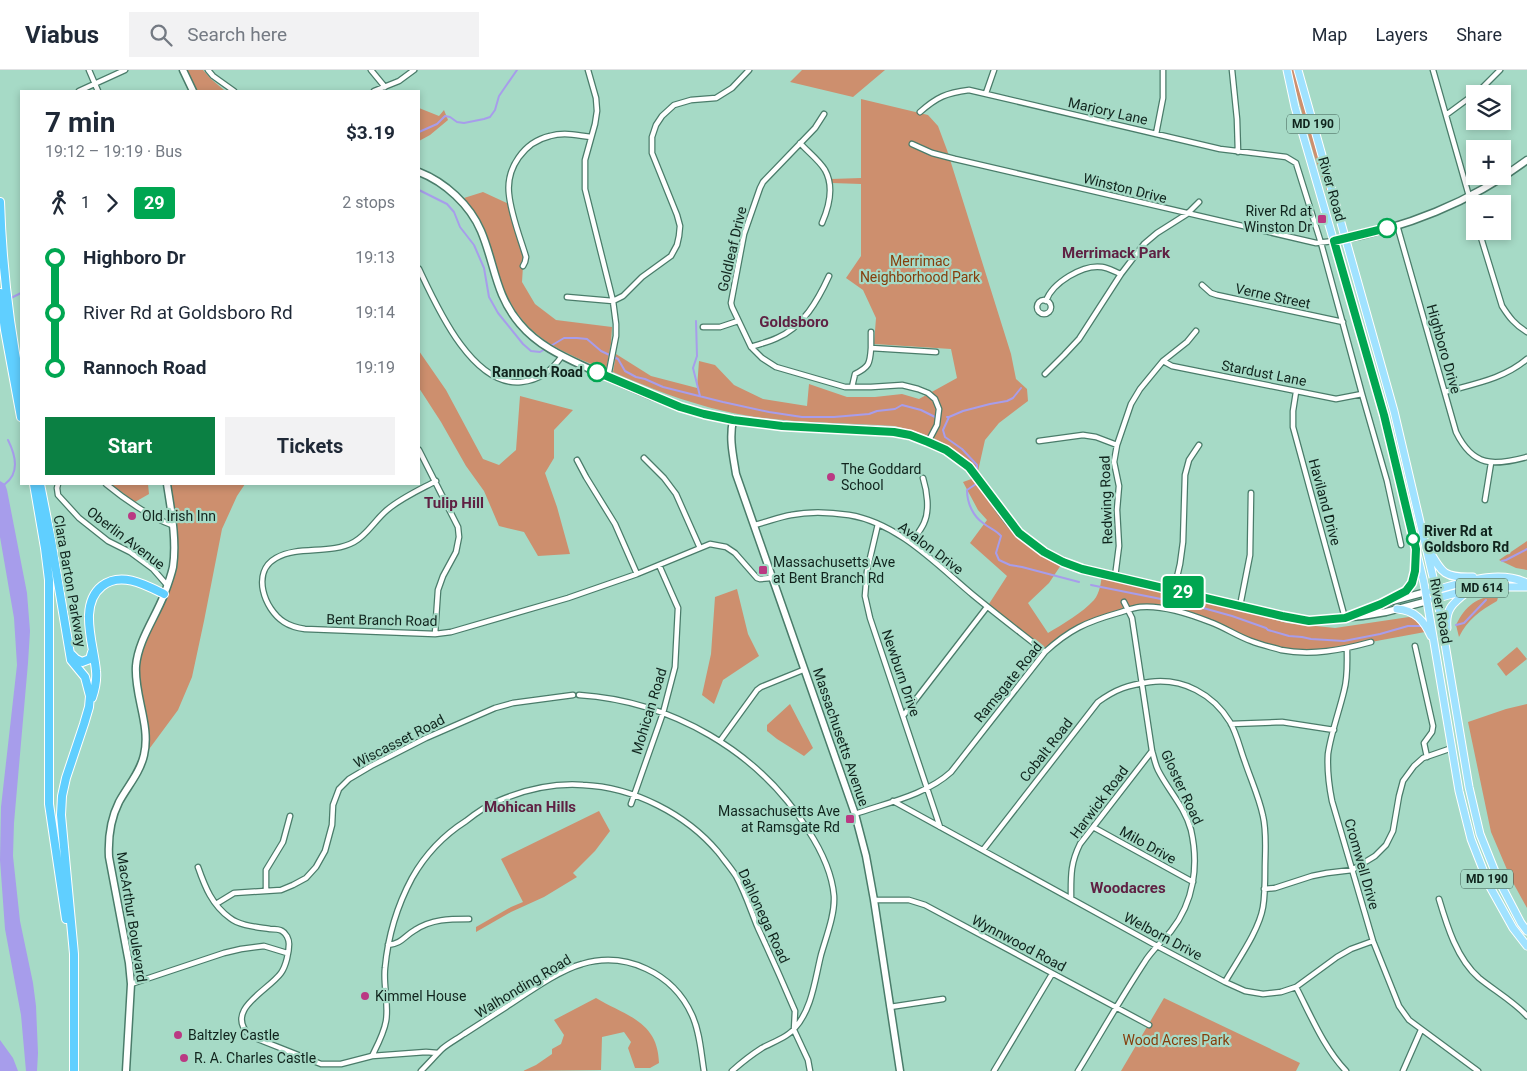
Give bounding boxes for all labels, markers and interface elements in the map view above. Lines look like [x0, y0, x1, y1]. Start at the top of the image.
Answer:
search box [129, 12, 479, 57]
text: Viabus [25, 21, 99, 49]
icon: search [147, 21, 175, 49]
text: Search here [187, 23, 287, 46]
text: Map [1312, 24, 1347, 45]
text: Layers [1375, 24, 1428, 45]
text: Share [1456, 24, 1502, 45]
map controls [1466, 85, 1511, 240]
button: layers [1466, 85, 1511, 130]
street label: Marjory Lane [1067, 94, 1149, 128]
text: 7 min [45, 106, 115, 139]
road number: MD 190 [1287, 114, 1339, 134]
text: $3.19 [346, 121, 395, 144]
button: + [1466, 140, 1511, 185]
text: 19:12 – 19:19 · Bus [45, 142, 182, 161]
street label: River Road [1315, 155, 1349, 223]
street label: Winston Drive [1081, 170, 1169, 206]
icon: walk [45, 189, 73, 217]
icon: forward [98, 189, 126, 217]
text: 29 [144, 192, 165, 213]
text: 1 [81, 193, 90, 212]
text: 2 stops [342, 193, 395, 212]
button: − [1466, 195, 1511, 240]
place label: River Rd at Winston Dr [1244, 203, 1312, 235]
street label: Goldleaf Drive [714, 205, 750, 293]
marker: River Rd at Winston Dr [1316, 213, 1328, 225]
unlabelled marker [1377, 218, 1397, 238]
district label: Merrimack Park [1062, 244, 1171, 262]
text: Highboro Dr [83, 246, 186, 269]
text: 19:13 [355, 248, 395, 267]
park label: Merrimac Neighborhood Park [860, 253, 981, 285]
street label: Verne Street [1234, 280, 1312, 312]
text: River Rd at Goldsboro Rd [83, 301, 293, 324]
street label: Highboro Drive [1424, 302, 1464, 396]
text: 19:14 [355, 303, 395, 322]
district label: Goldsboro [759, 313, 829, 331]
text: Rannoch Road [83, 356, 206, 379]
street label: Stardust Lane [1220, 357, 1308, 389]
text: 19:19 [355, 358, 395, 377]
marker: Rannoch Road [587, 362, 607, 382]
place label: Rannoch Road [492, 364, 583, 380]
button: Start [45, 417, 215, 475]
button: Tickets [225, 417, 395, 475]
street label: Redwing Road [1096, 455, 1116, 545]
street label: Haviland Drive [1306, 457, 1344, 547]
place label: The Goddard School [841, 461, 921, 493]
marker: The Goddard School [825, 471, 837, 483]
district label: Tulip Hill [424, 494, 484, 512]
street label: Oberlin Avenue [84, 503, 168, 573]
place label: Old Irish Inn [142, 508, 216, 524]
marker: Old Irish Inn [126, 510, 138, 522]
street label: Clara Barton Parkway [51, 514, 90, 649]
street label: Avalon Drive [895, 518, 967, 578]
place label: River Rd at Goldsboro Rd [1424, 523, 1509, 555]
marker: River Rd at Goldsboro Rd [1406, 532, 1420, 546]
place label: Massachusetts Ave at Bent Branch Rd [773, 554, 895, 586]
marker: Massachusetts Ave at Bent Branch Rd [757, 564, 769, 576]
line badge: 29 [1160, 576, 1206, 608]
street label: River Road [1427, 577, 1455, 645]
road number: MD 614 [1456, 578, 1508, 598]
text: 29 [1173, 581, 1193, 602]
street label: Bent Branch Road [326, 611, 438, 629]
street label: Newburn Drive [879, 627, 923, 719]
street label: Ramsgate Road [971, 639, 1045, 725]
street label: Mohican Road [628, 666, 670, 756]
street label: Massachusetts Avenue [810, 666, 872, 808]
street label: Wiscasset Road [351, 711, 447, 771]
street label: Cobalt Road [1016, 715, 1076, 785]
street label: Gloster Road [1158, 747, 1206, 827]
street label: Harwick Road [1067, 763, 1131, 841]
district label: Mohican Hills [484, 798, 576, 816]
place label: Massachusetts Ave at Ramsgate Rd [718, 803, 840, 835]
marker: Massachusetts Ave at Ramsgate Rd [844, 813, 856, 825]
street label: Cromwell Drive [1341, 817, 1383, 911]
street label: Milo Drive [1117, 823, 1179, 867]
street label: MacArthur Boulevard [114, 851, 150, 983]
street label: Dahlonega Road [735, 866, 793, 966]
road number: MD 190 [1461, 870, 1513, 889]
district label: Woodacres [1090, 879, 1166, 897]
street label: Welborn Drive [1121, 909, 1205, 963]
street label: Wynnwood Road [969, 911, 1069, 975]
street label: Walhonding Road [472, 951, 574, 1021]
place label: Kimmel House [375, 988, 466, 1004]
marker: Kimmel House [359, 990, 371, 1002]
place label: Baltzley Castle [188, 1027, 279, 1043]
marker: Baltzley Castle [172, 1029, 184, 1041]
park label: Wood Acres Park [1123, 1032, 1230, 1048]
place label: R. A. Charles Castle [194, 1050, 316, 1066]
marker: R. A. Charles Castle [178, 1052, 190, 1064]

